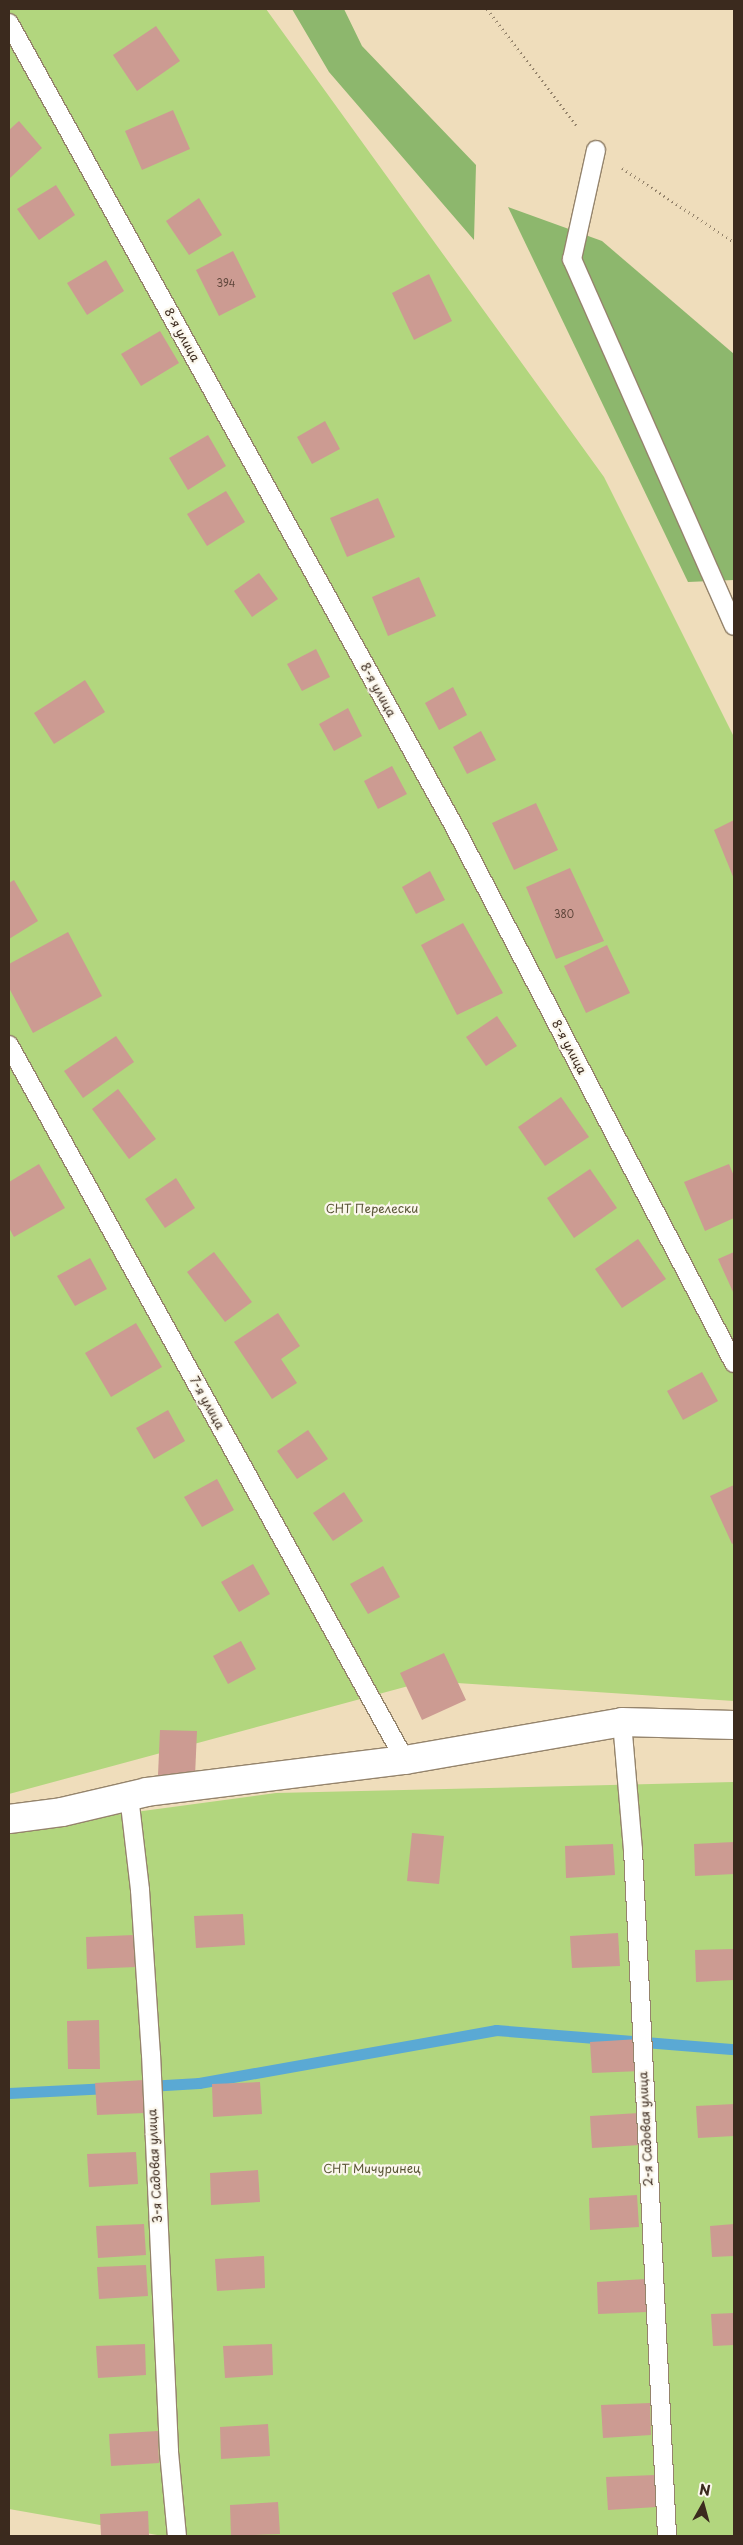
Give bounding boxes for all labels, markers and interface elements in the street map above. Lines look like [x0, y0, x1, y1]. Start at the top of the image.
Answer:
house number: 394 [217, 277, 235, 289]
street label: 8-я улица [161, 305, 203, 365]
street label: 8-я улица [357, 660, 399, 720]
house number: 380 [554, 908, 574, 920]
street label: 8-я улица [549, 1017, 589, 1077]
park label: СНТ Перелески [325, 1202, 419, 1216]
street label: 7-я улица [187, 1374, 227, 1432]
street label: 2-я Садовая улица [636, 2071, 656, 2187]
street label: 3-я Садовая улица [145, 2108, 165, 2224]
park label: СНТ Мичуринец [323, 2162, 421, 2176]
text: N [698, 2479, 712, 2501]
north arrow [678, 2480, 728, 2530]

